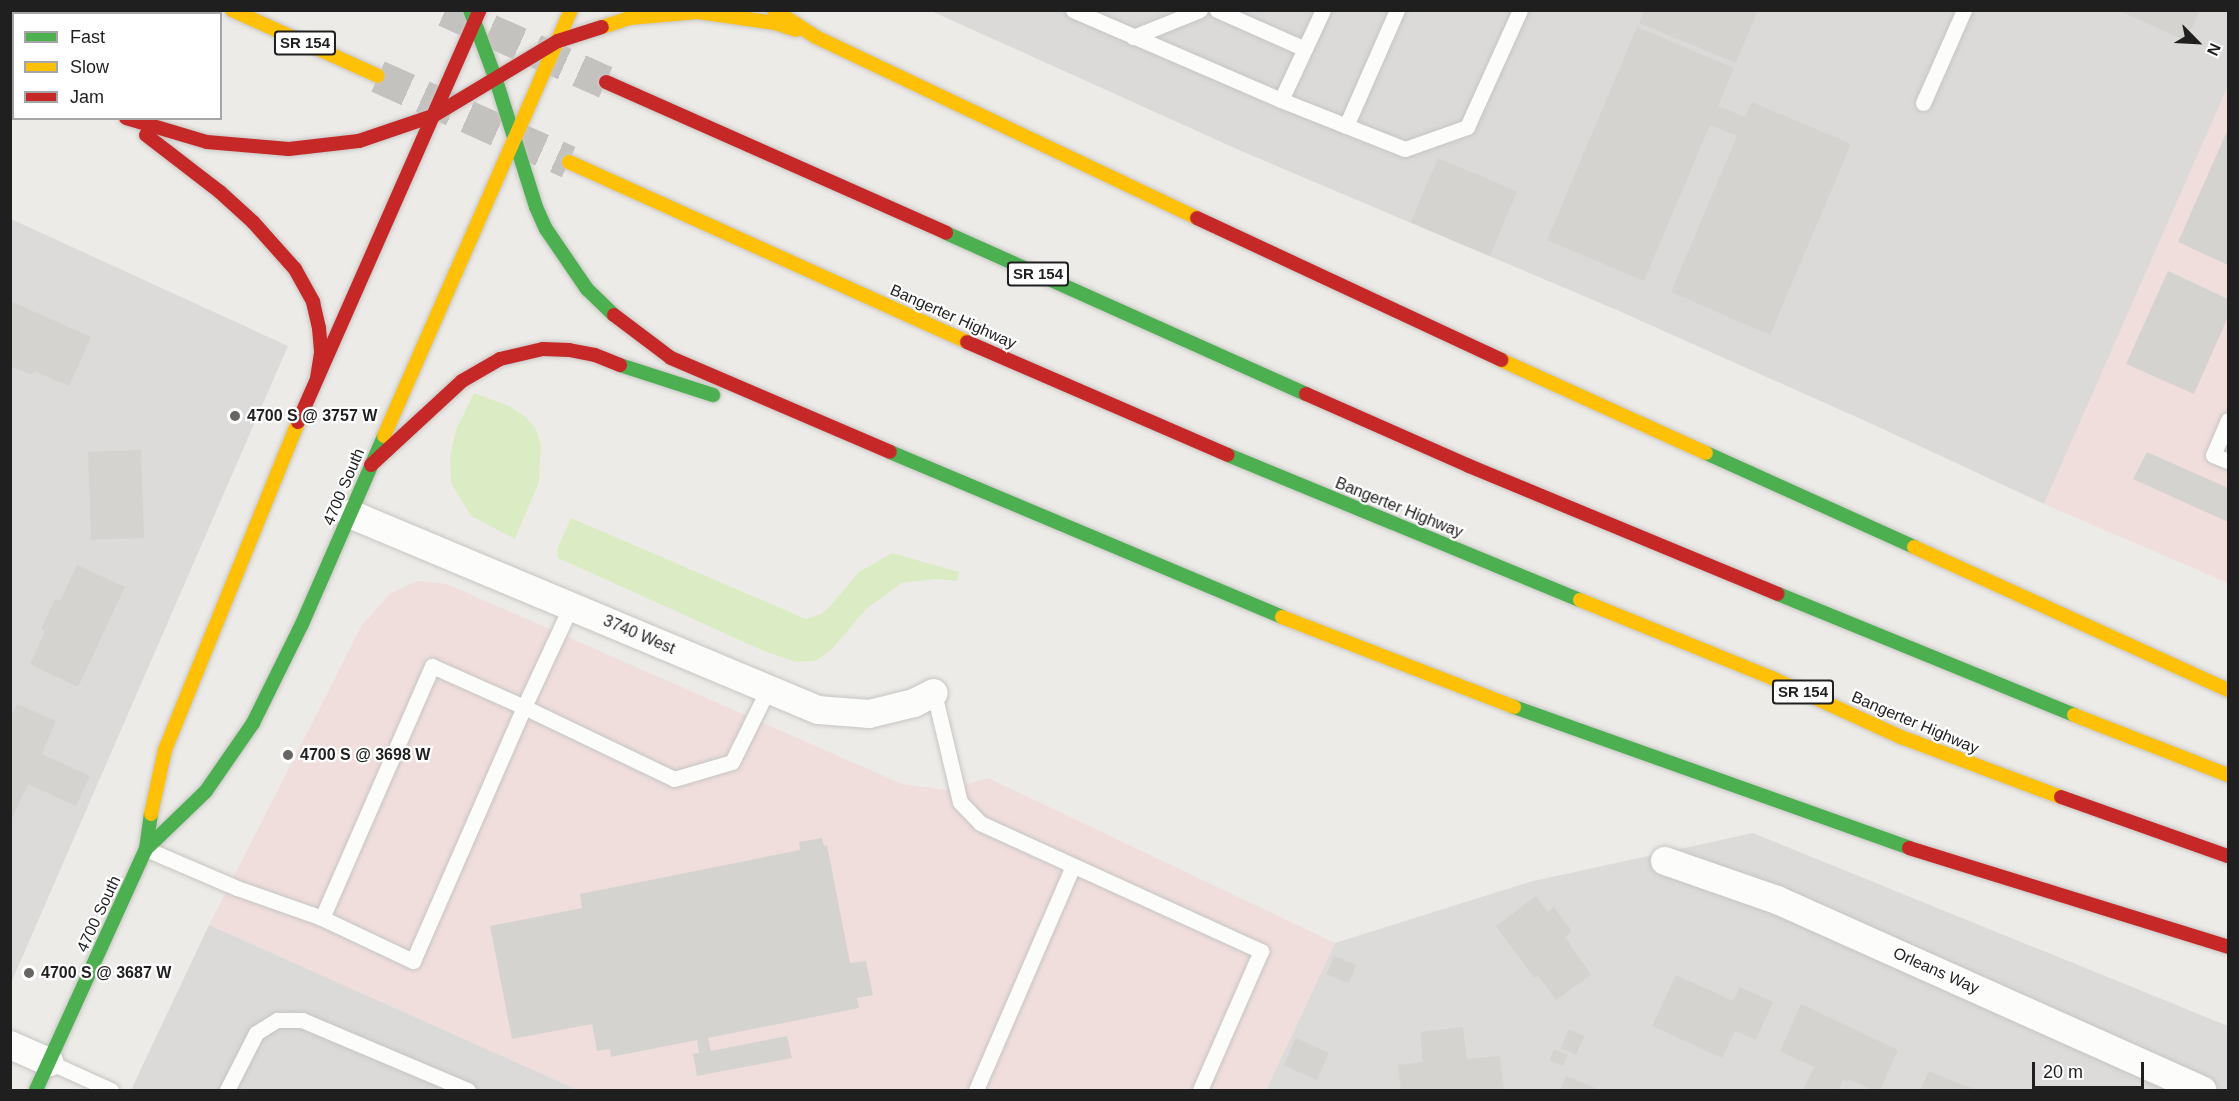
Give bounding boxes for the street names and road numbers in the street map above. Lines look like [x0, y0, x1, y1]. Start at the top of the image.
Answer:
road number: SR 154 [274, 31, 336, 55]
road number: SR 154 [1006, 262, 1070, 286]
street label: Bangerter Highway [887, 281, 1019, 353]
street label: 4700 South [319, 446, 369, 528]
street label: Bangerter Highway [1332, 474, 1466, 542]
street label: 3740 West [600, 611, 678, 659]
road number: SR 154 [1772, 680, 1834, 704]
street label: Bangerter Highway [1849, 688, 1981, 758]
street label: 4700 South [73, 873, 125, 955]
street label: Orleans Way [1890, 944, 1982, 998]

